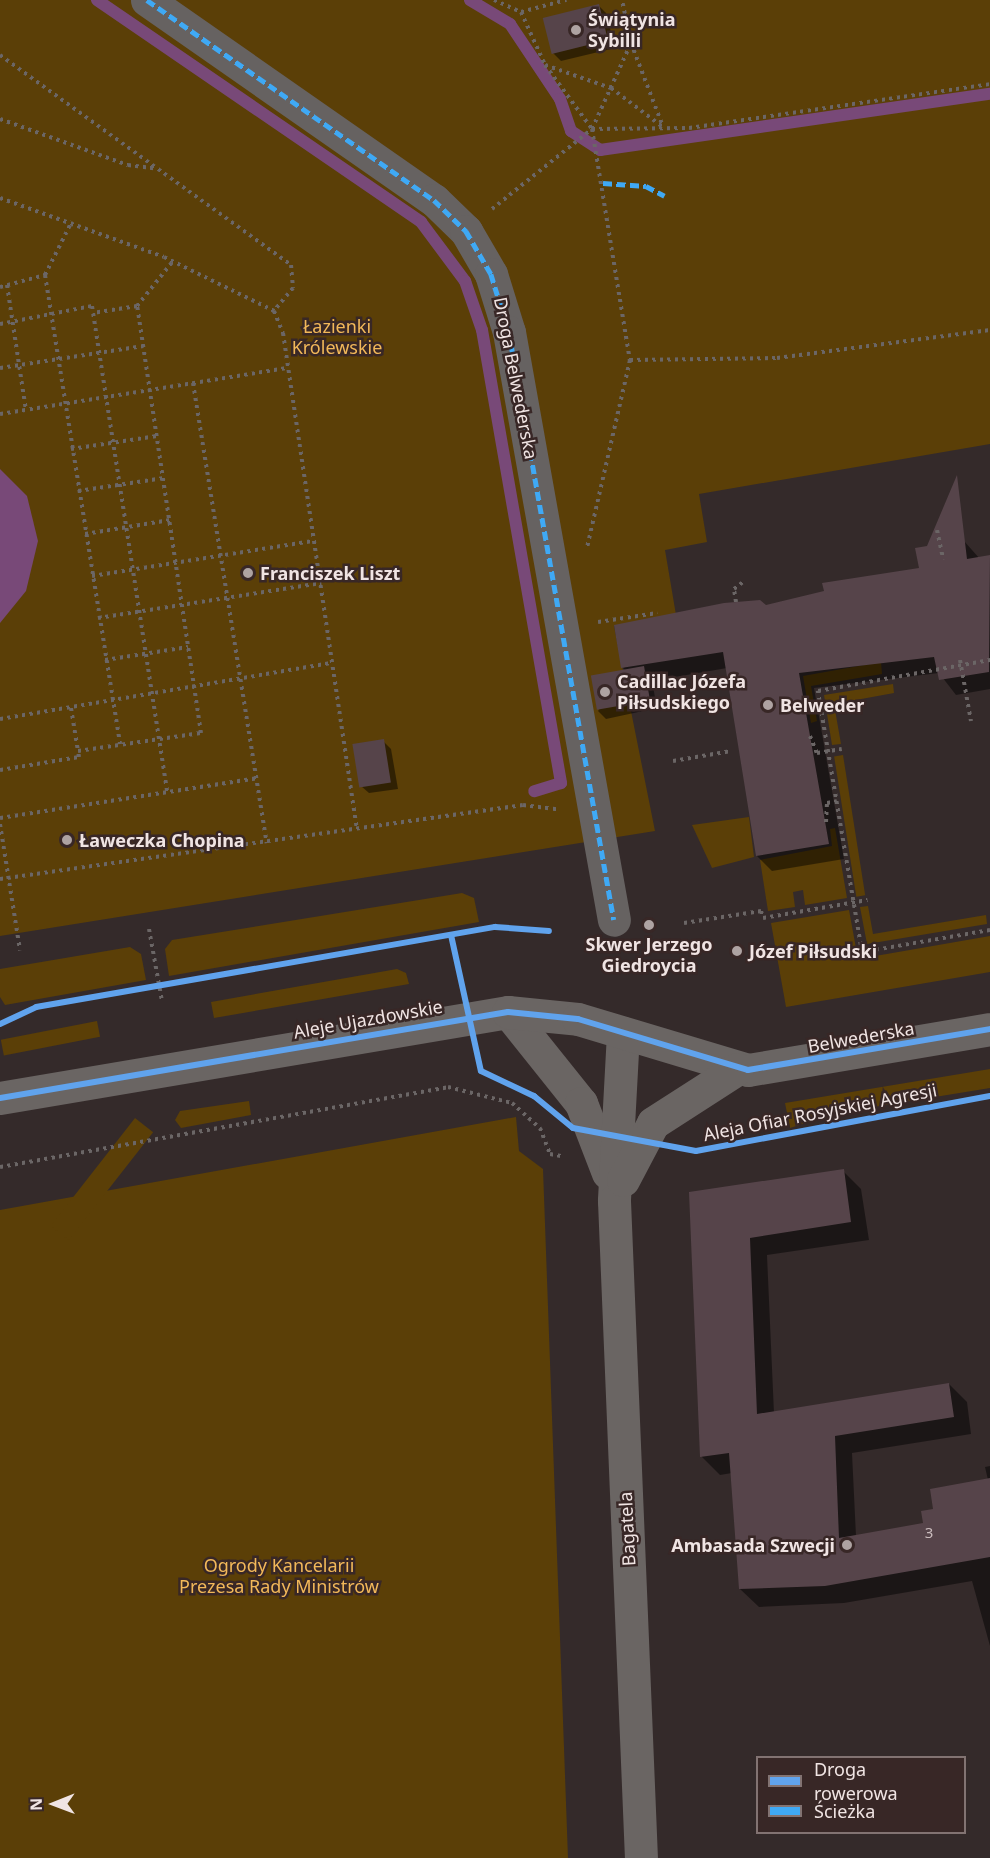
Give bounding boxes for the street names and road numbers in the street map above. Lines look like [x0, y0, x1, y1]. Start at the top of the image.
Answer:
street label: Droga Belwederska [490, 295, 542, 461]
street label: Aleje Ujazdowskie [292, 995, 444, 1043]
street label: Belwederska [806, 1017, 916, 1057]
street label: Aleja Ofiar Rosyjskiej Agresji [701, 1079, 939, 1145]
street label: Bagatela [614, 1491, 640, 1567]

